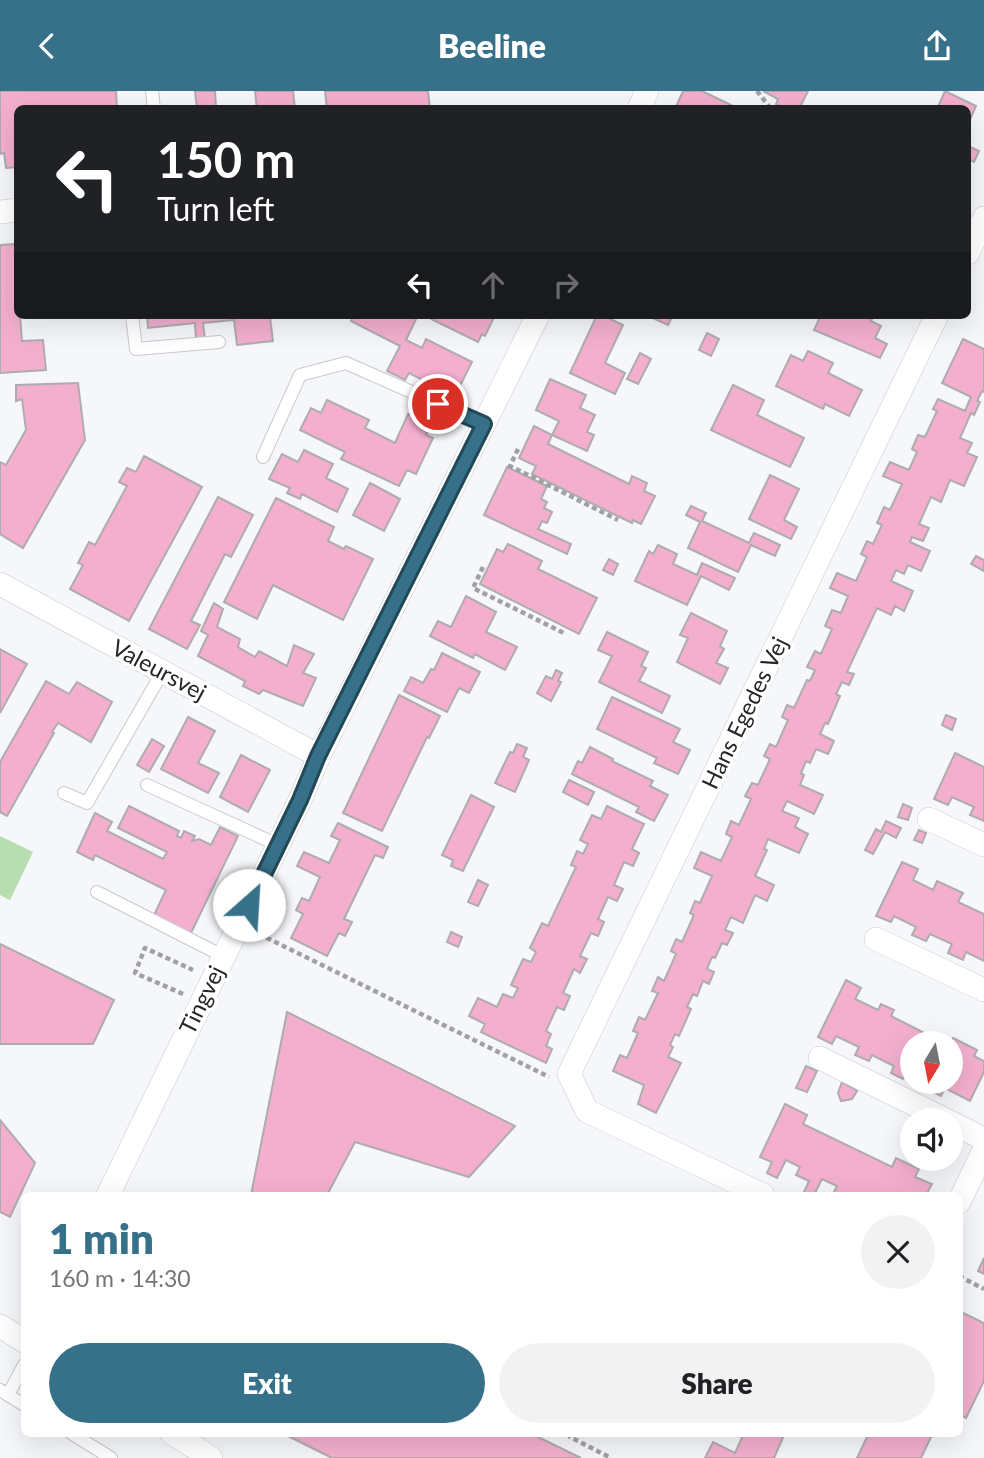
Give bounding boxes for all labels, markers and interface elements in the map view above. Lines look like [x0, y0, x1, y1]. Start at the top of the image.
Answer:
text: Beeline [438, 26, 546, 65]
icon: back [28, 27, 66, 65]
icon: share [918, 27, 956, 65]
text: 150 m [157, 130, 295, 188]
icon: left [42, 133, 133, 224]
text: Turn left [157, 189, 274, 228]
icon: left [401, 266, 439, 304]
icon: ahead [474, 266, 512, 304]
icon: right [547, 266, 585, 304]
pin [408, 374, 468, 434]
icon: arrive [419, 385, 457, 423]
street label: Hans Egedes Vej [695, 632, 793, 793]
street label: Valeursvej [107, 633, 212, 706]
position arrow [212, 868, 286, 942]
street label: Tingvej [173, 961, 230, 1039]
north arrow [900, 1031, 962, 1094]
map controls [900, 1031, 963, 1171]
button: sound [900, 1108, 963, 1171]
text: 1 min [49, 1213, 154, 1263]
button: close [861, 1215, 935, 1289]
text: 160 m · 14:30 [49, 1264, 191, 1292]
button: Exit [49, 1343, 485, 1423]
button: Share [499, 1343, 935, 1423]

